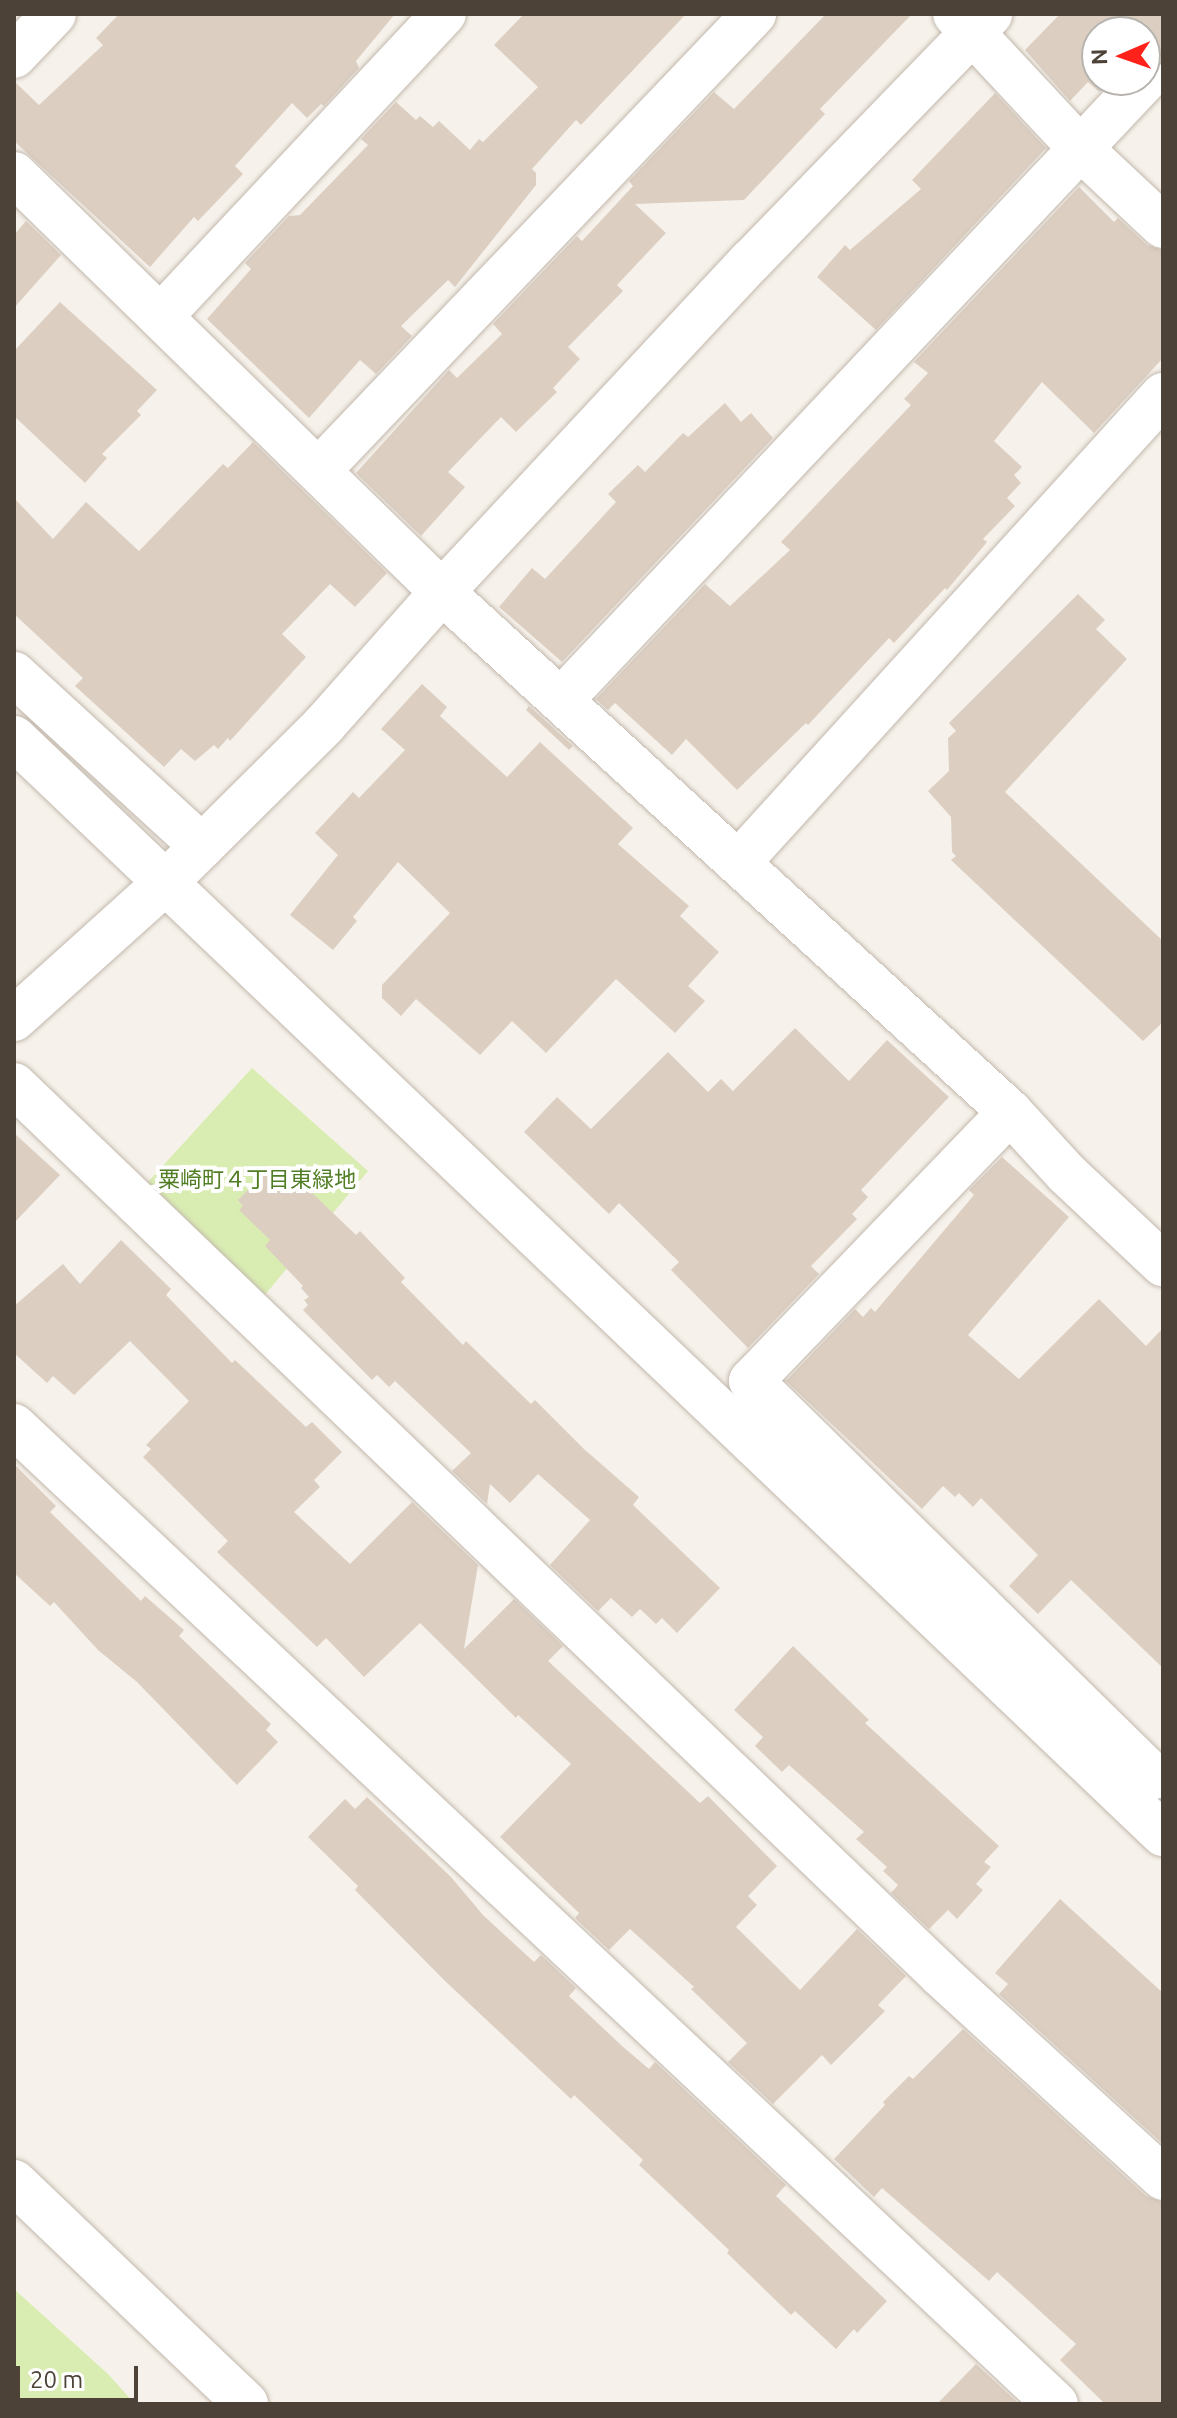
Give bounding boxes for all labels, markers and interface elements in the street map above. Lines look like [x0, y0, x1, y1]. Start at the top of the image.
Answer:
north arrow [1081, 16, 1161, 96]
text: N [1086, 48, 1111, 65]
park label: 粟崎町４丁目東緑地 [158, 1166, 356, 1192]
scale bar [20, 2350, 142, 2400]
text: 20 m [30, 2366, 83, 2393]

